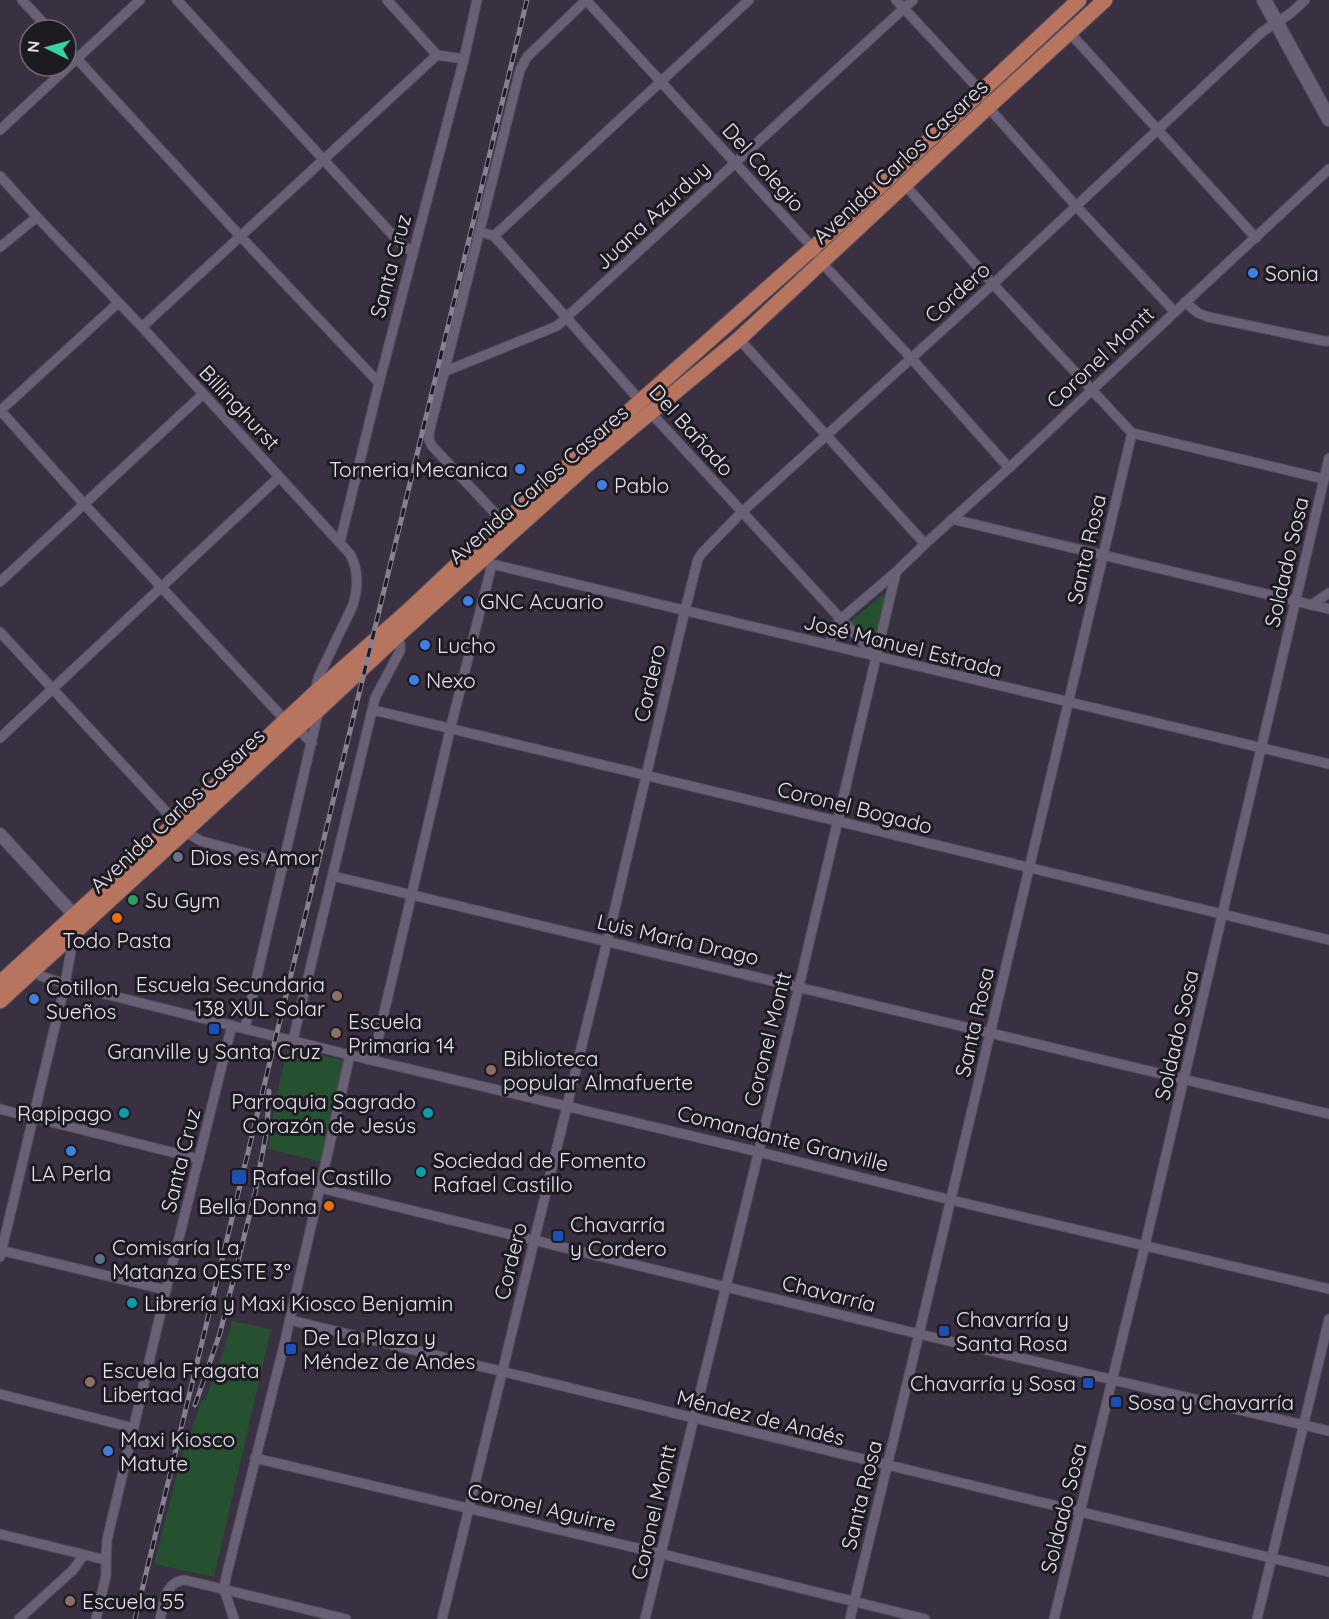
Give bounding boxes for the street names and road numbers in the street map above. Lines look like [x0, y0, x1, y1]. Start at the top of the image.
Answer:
street label: Avenida Carlos Casares [807, 73, 993, 249]
street label: Del Colegio [717, 117, 811, 217]
street label: Juana Azurduy [589, 155, 715, 275]
street label: Santa Cruz [364, 211, 416, 321]
street label: Cordero [919, 256, 995, 328]
street label: Coronel Montt [1041, 301, 1159, 413]
street label: Billinghurst [194, 359, 286, 455]
street label: Del Bañado [644, 379, 740, 481]
street label: Avenida Carlos Casares [443, 399, 633, 569]
street label: Santa Rosa [1061, 492, 1111, 606]
street label: Soldado Sosa [1258, 494, 1314, 630]
street label: José Manuel Estrada [801, 608, 1005, 682]
street label: Cordero [627, 642, 671, 724]
street label: Avenida Carlos Casares [84, 722, 270, 898]
street label: Coronel Bogado [775, 775, 935, 839]
street label: Luis María Drago [595, 908, 761, 970]
street label: Santa Rosa [949, 965, 999, 1079]
street label: Soldado Sosa [1148, 967, 1204, 1103]
street label: Coronel Montt [738, 969, 796, 1109]
street label: Comandante Granville [675, 1099, 891, 1177]
street label: Santa Cruz [155, 1105, 205, 1215]
street label: Cordero [488, 1220, 532, 1302]
street label: Chavarría [780, 1269, 878, 1317]
street label: Méndez de Andés [674, 1384, 848, 1450]
street label: Santa Rosa [835, 1438, 887, 1552]
street label: Soldado Sosa [1034, 1440, 1092, 1576]
street label: Coronel Montt [625, 1442, 681, 1582]
street label: Coronel Aguirre [465, 1477, 619, 1537]

